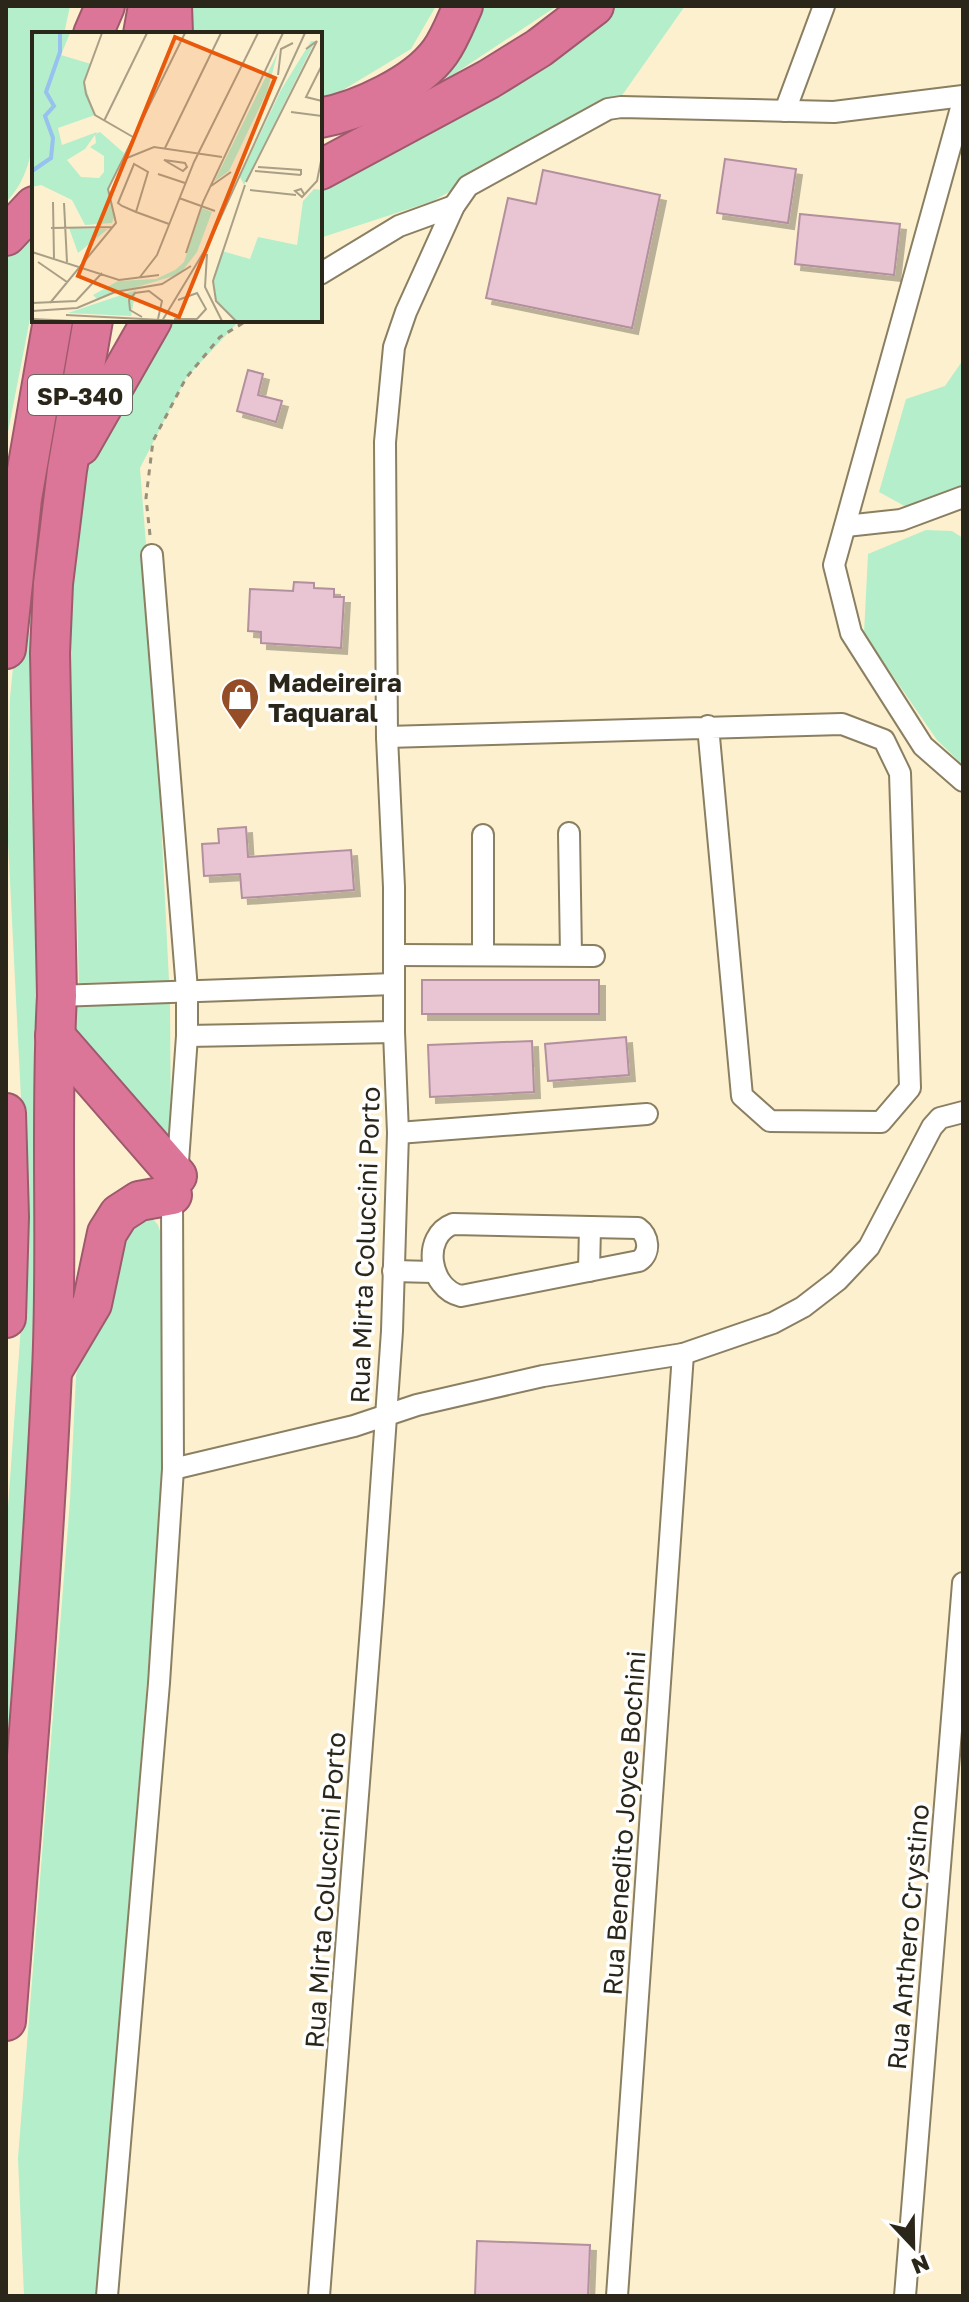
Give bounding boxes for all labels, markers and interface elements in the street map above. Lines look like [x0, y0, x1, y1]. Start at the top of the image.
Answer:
inset map [32, 32, 322, 322]
road number: SP-340 [28, 375, 132, 415]
place label: Madeireira Taquaral [268, 667, 402, 728]
shop icon: Madeireira Taquaral [219, 676, 261, 731]
street label: Rua Mirta Coluccini Porto [344, 1086, 386, 1404]
street label: Rua Benedito Joyce Bochini [596, 1650, 652, 1996]
street label: Rua Mirta Coluccini Porto [298, 1731, 352, 2049]
street label: Rua Anthero Crystino [881, 1803, 935, 2071]
north arrow [873, 2206, 953, 2286]
text: N [908, 2249, 933, 2281]

